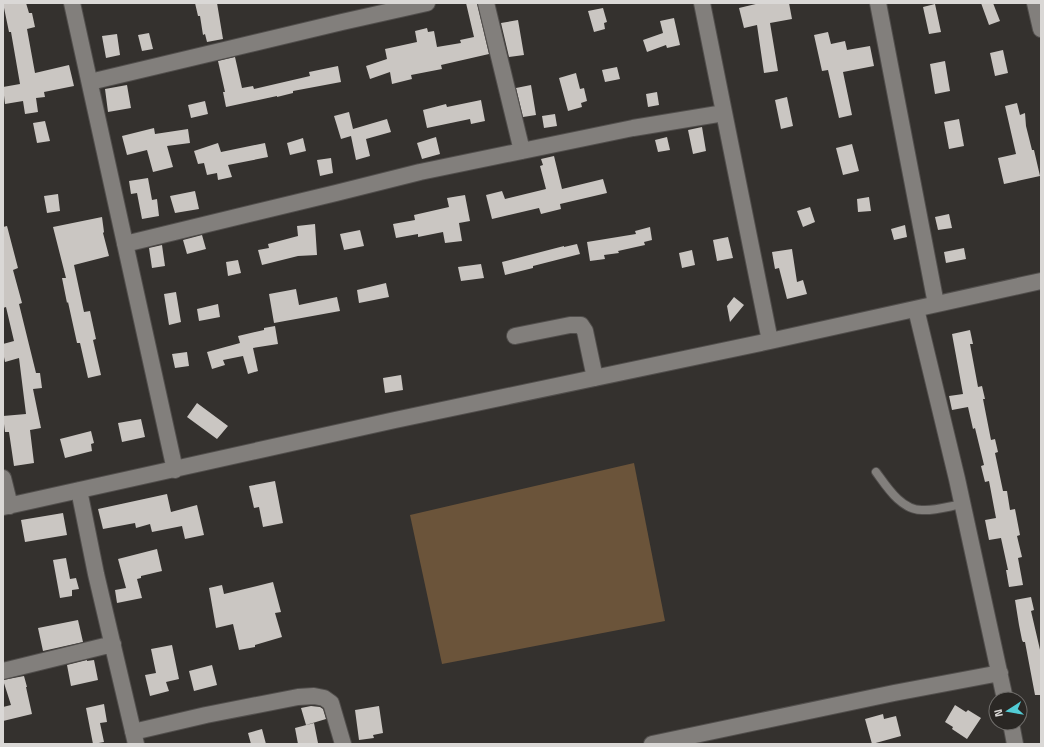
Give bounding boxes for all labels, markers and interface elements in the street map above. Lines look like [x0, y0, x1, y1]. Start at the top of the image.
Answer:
north arrow [988, 691, 1028, 731]
text: N [990, 708, 1007, 718]

